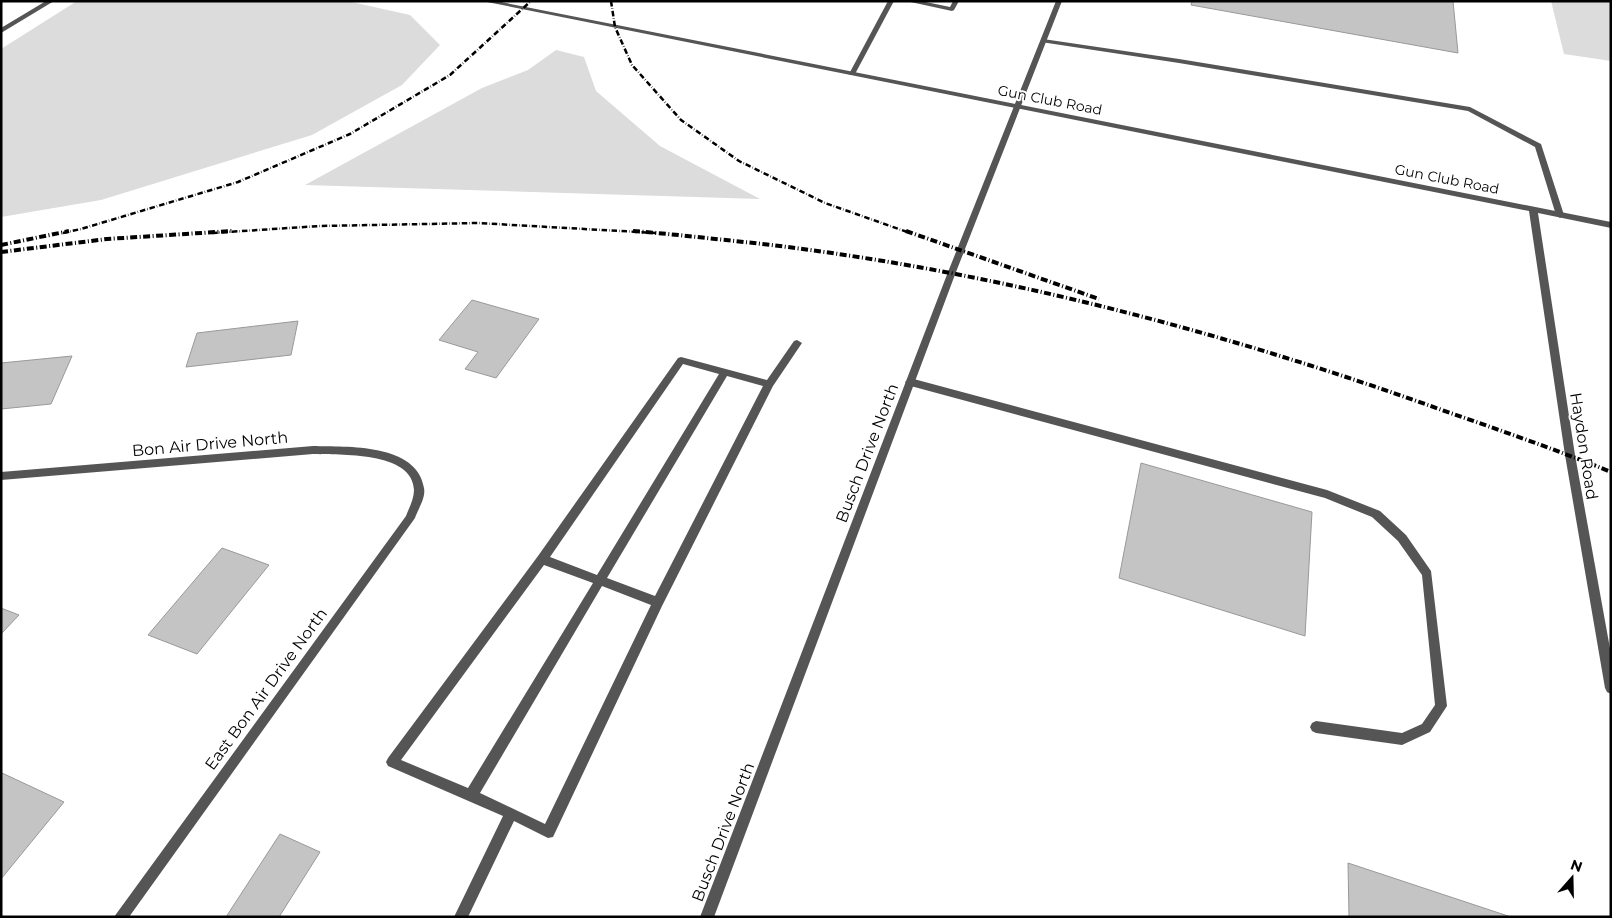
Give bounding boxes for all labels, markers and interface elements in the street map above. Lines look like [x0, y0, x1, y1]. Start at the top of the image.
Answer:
street label: Gun Club Road [996, 81, 1104, 119]
street label: Gun Club Road [1393, 160, 1501, 198]
street label: Busch Drive North [832, 381, 902, 525]
street label: Haydon Road [1566, 391, 1602, 501]
street label: Bon Air Drive North [131, 428, 289, 460]
street label: East Bon Air Drive North [201, 604, 331, 774]
street label: Busch Drive North [688, 760, 758, 904]
north arrow [1547, 853, 1597, 903]
text: N [1568, 855, 1585, 876]

